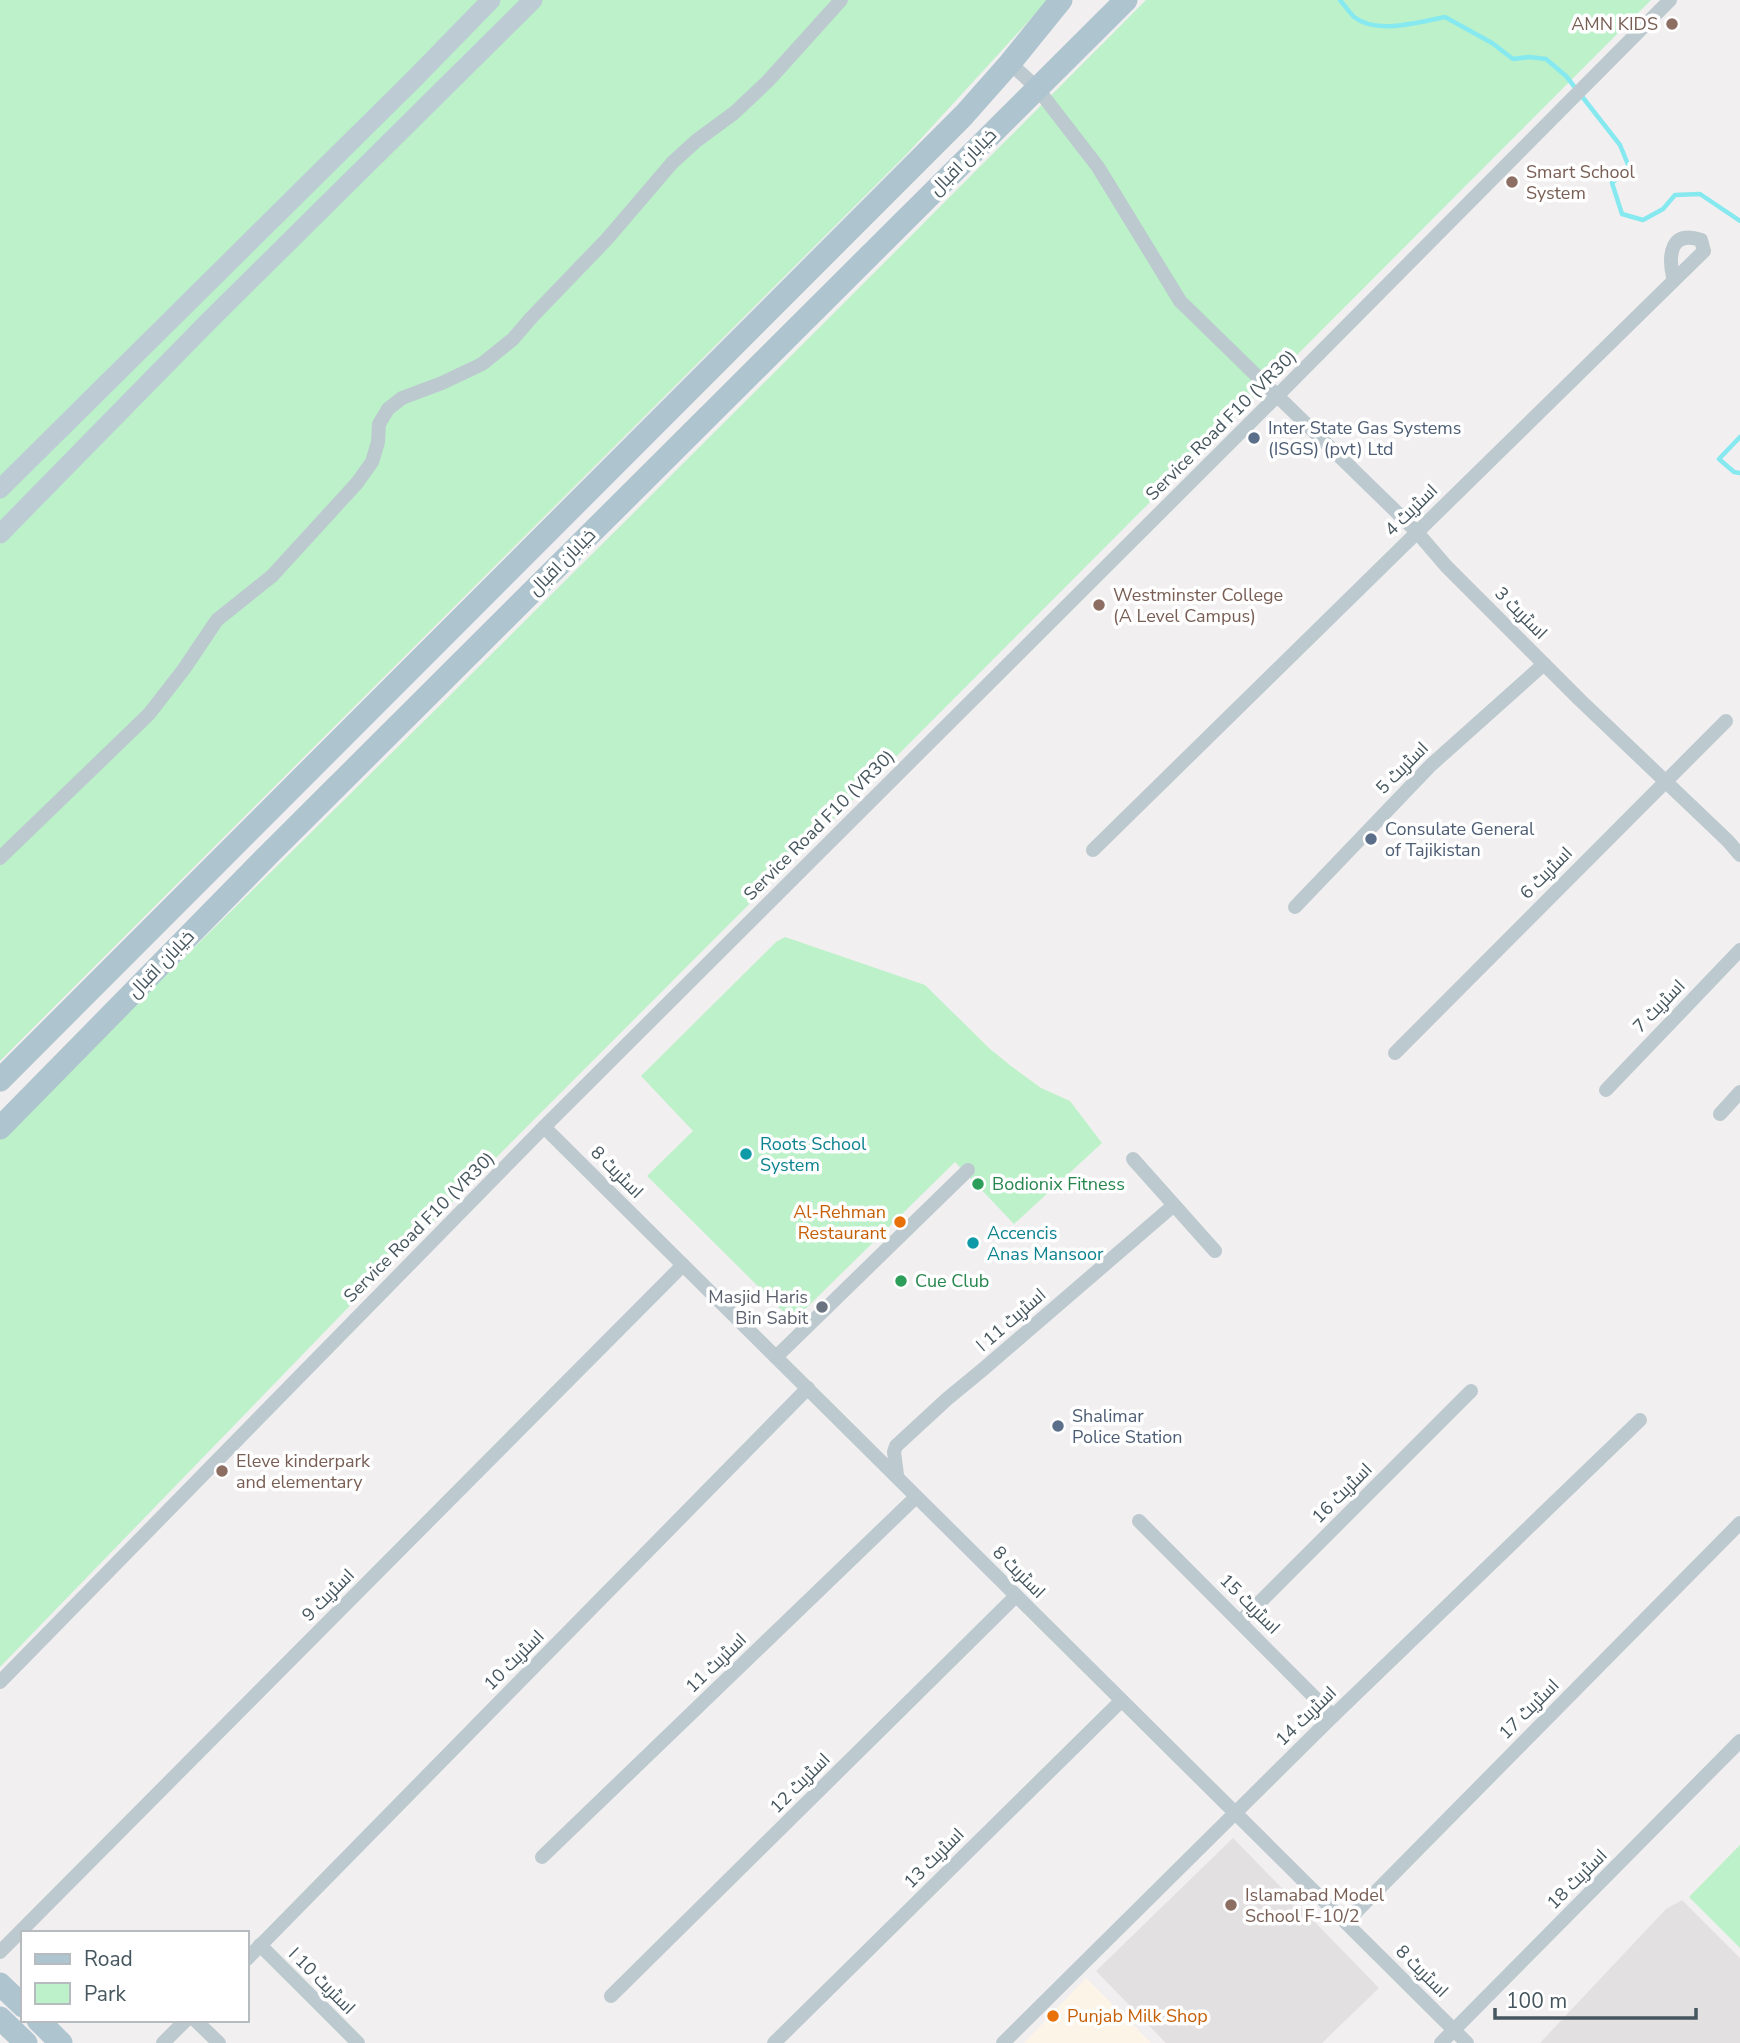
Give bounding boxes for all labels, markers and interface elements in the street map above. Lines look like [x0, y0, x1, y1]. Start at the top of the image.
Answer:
place label: AMN KIDS [1571, 12, 1658, 36]
marker: AMN KIDS [1664, 16, 1680, 32]
street label: خیابان اقبال [924, 123, 1002, 201]
place label: Smart School System [1526, 160, 1636, 205]
marker: Smart School System [1504, 174, 1520, 190]
street label: Service Road F10 (VR30) [1140, 344, 1302, 506]
place label: Inter State Gas Systems (ISGS) (pvt) Ltd [1268, 416, 1461, 461]
marker: Inter State Gas Systems (ISGS) (pvt) Ltd [1246, 430, 1262, 446]
street label: اسٹریٹ 4 [1379, 479, 1443, 541]
street label: خیابان اقبال [523, 523, 601, 601]
street label: اسٹریٹ 3 [1489, 581, 1553, 645]
place label: Westminster College (A Level Campus) [1113, 583, 1283, 628]
marker: Westminster College (A Level Campus) [1091, 597, 1107, 613]
street label: اسٹریٹ 5 [1370, 736, 1434, 800]
street label: Service Road F10 (VR30) [738, 744, 900, 906]
place label: Consulate General of Tajikistan [1385, 817, 1535, 862]
marker: Consulate General of Tajikistan [1363, 831, 1379, 847]
street label: اسٹریٹ 6 [1514, 841, 1578, 905]
street label: خیابان اقبال [123, 925, 199, 1003]
street label: اسٹریٹ 7 [1628, 974, 1690, 1038]
place label: Roots School System [760, 1132, 867, 1177]
street label: اسٹریٹ 8 [585, 1140, 649, 1204]
street label: Service Road F10 (VR30) [338, 1146, 500, 1308]
marker: Roots School System [738, 1146, 754, 1162]
place label: Bodionix Fitness [992, 1172, 1125, 1196]
marker: Bodionix Fitness [970, 1176, 986, 1192]
place label: Al-Rehman Restaurant [793, 1200, 887, 1245]
marker: Al-Rehman Restaurant [892, 1214, 908, 1230]
place label: Accencis Anas Mansoor [987, 1221, 1104, 1266]
marker: Accencis Anas Mansoor [965, 1235, 981, 1251]
place label: Cue Club [915, 1269, 989, 1293]
marker: Cue Club [893, 1273, 909, 1289]
street label: اسٹریٹ 11 ا [971, 1283, 1051, 1357]
place label: Masjid Haris Bin Sabit [708, 1285, 809, 1330]
marker: Masjid Haris Bin Sabit [814, 1299, 830, 1315]
place label: Shalimar Police Station [1072, 1404, 1182, 1449]
marker: Shalimar Police Station [1050, 1418, 1066, 1434]
place label: Eleve kinderpark and elementary [236, 1449, 371, 1494]
street label: اسٹریٹ 16 [1307, 1458, 1377, 1528]
marker: Eleve kinderpark and elementary [214, 1463, 230, 1479]
street label: اسٹریٹ 8 [987, 1540, 1051, 1604]
street label: اسٹریٹ 9 [296, 1563, 360, 1627]
street label: اسٹریٹ 15 [1215, 1569, 1285, 1639]
street label: اسٹریٹ 10 [479, 1625, 549, 1695]
street label: اسٹریٹ 11 [680, 1628, 752, 1698]
street label: اسٹریٹ 17 [1494, 1674, 1564, 1744]
street label: اسٹریٹ 14 [1270, 1681, 1342, 1751]
street label: اسٹریٹ 12 [765, 1748, 835, 1818]
street label: اسٹریٹ 13 [899, 1823, 969, 1893]
street label: اسٹریٹ 18 [1542, 1844, 1612, 1914]
place label: Islamabad Model School F-10/2 [1245, 1883, 1385, 1928]
marker: Islamabad Model School F-10/2 [1223, 1897, 1239, 1913]
legend [21, 1931, 248, 2022]
street label: اسٹریٹ 8 [1390, 1939, 1454, 2003]
street label: اسٹریٹ 10 ا [283, 1942, 361, 2020]
text: Road [84, 1945, 133, 1973]
scale bar [1495, 1976, 1696, 2020]
text: Park [84, 1980, 126, 2008]
text: 100 m [1506, 1987, 1567, 2015]
place label: Punjab Milk Shop [1067, 2004, 1208, 2028]
marker: Punjab Milk Shop [1045, 2008, 1061, 2024]

